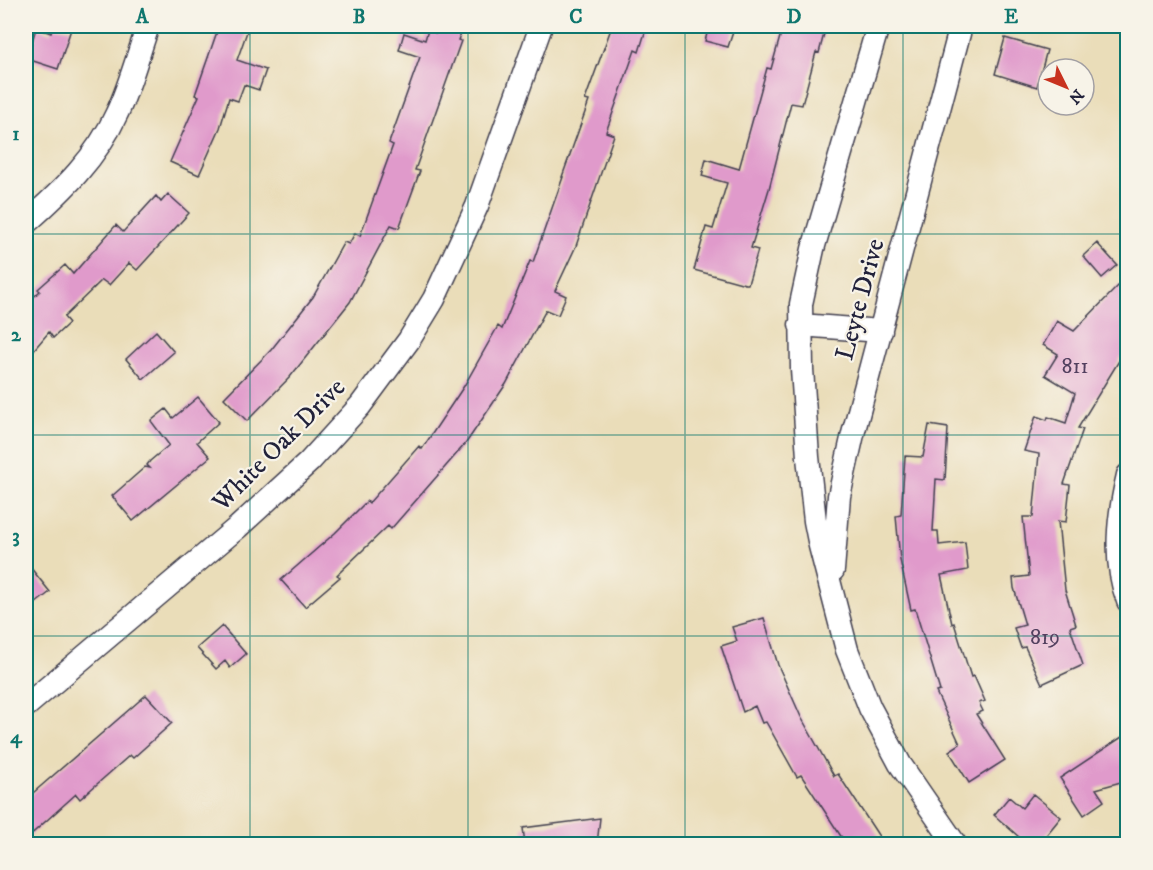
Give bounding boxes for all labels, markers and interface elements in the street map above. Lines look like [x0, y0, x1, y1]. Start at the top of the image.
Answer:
text: A [135, 5, 150, 30]
text: B [353, 5, 365, 30]
text: C [569, 5, 583, 30]
text: D [787, 5, 802, 30]
text: E [1004, 5, 1018, 30]
north arrow [1036, 57, 1096, 117]
text: N [1064, 85, 1088, 108]
text: 1 [12, 122, 20, 147]
street label: Leyte Drive [828, 235, 892, 364]
text: 2 [11, 323, 22, 348]
house number: 811 [1061, 353, 1089, 380]
street label: White Oak Drive [205, 371, 353, 519]
text: 3 [12, 524, 20, 549]
house number: 819 [1030, 624, 1060, 651]
text: 4 [10, 725, 23, 750]

